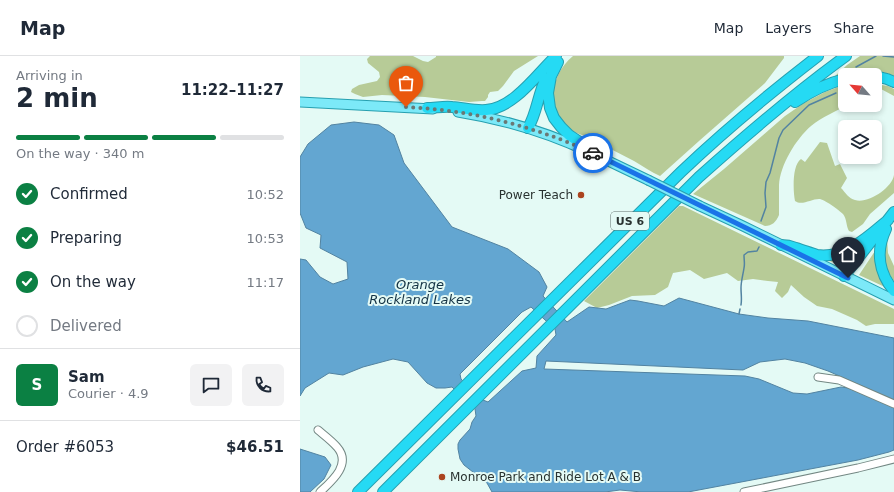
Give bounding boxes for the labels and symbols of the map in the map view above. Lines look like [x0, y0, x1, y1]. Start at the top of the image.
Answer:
pin [389, 66, 423, 107]
north arrow [838, 68, 882, 112]
courier [573, 133, 613, 173]
place label: Power Teach [499, 188, 573, 202]
marker: Power Teach [576, 190, 586, 200]
road number: US 6 [611, 212, 649, 230]
pin [831, 237, 865, 278]
water label: Orange Rockland Lakes [369, 277, 471, 307]
place label: Monroe Park and Ride Lot A & B [450, 470, 641, 484]
marker: Monroe Park and Ride Lot A & B [437, 472, 447, 482]

